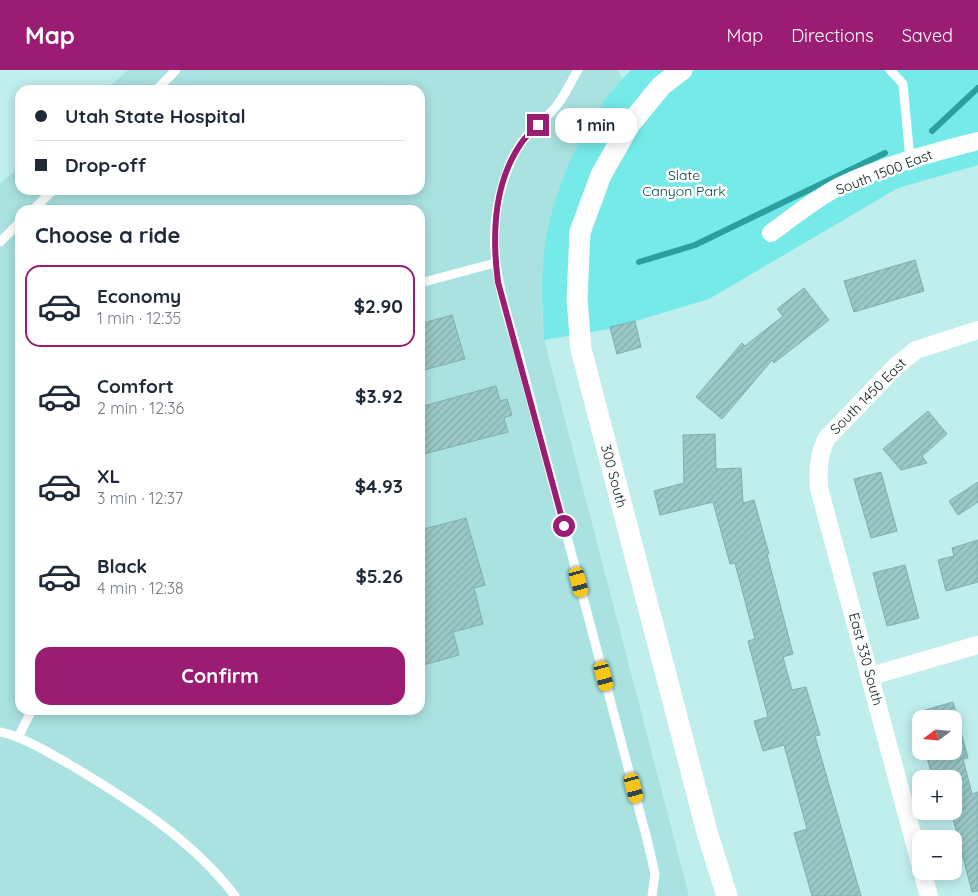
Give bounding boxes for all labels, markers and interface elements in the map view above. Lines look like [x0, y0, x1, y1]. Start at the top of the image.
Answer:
text: Map [25, 20, 75, 50]
text: Map [726, 24, 763, 47]
text: Directions [791, 24, 874, 47]
text: Saved [902, 24, 953, 47]
text: Utah State Hospital [65, 104, 246, 128]
callout: 1 min [556, 108, 638, 142]
route end [527, 114, 549, 136]
text: 1 min [577, 115, 615, 135]
street label: South 1500 East [833, 145, 935, 199]
text: Drop-off [65, 153, 146, 177]
park label: Slate Canyon Park [642, 166, 726, 200]
text: Choose a ride [35, 221, 180, 249]
icon: car [37, 284, 82, 329]
text: Economy [97, 284, 181, 308]
text: $2.90 [354, 294, 403, 318]
text: 1 min · 12:35 [97, 308, 181, 328]
street label: South 1450 East [826, 354, 910, 438]
icon: car [37, 374, 82, 419]
text: Comfort [97, 374, 174, 398]
text: $3.92 [355, 384, 403, 408]
text: 2 min · 12:36 [97, 398, 184, 418]
street label: 300 South [597, 442, 631, 510]
icon: car [37, 464, 82, 509]
text: XL [97, 464, 120, 488]
text: $4.93 [355, 474, 403, 498]
text: 3 min · 12:37 [97, 488, 183, 508]
route start [553, 515, 575, 537]
icon: car [37, 554, 82, 599]
text: Black [97, 554, 147, 578]
text: $5.26 [355, 564, 403, 588]
car [567, 566, 590, 598]
text: 4 min · 12:38 [97, 578, 184, 598]
street label: East 330 South [845, 611, 887, 707]
button: Confirm [35, 647, 405, 705]
car [592, 660, 615, 692]
north arrow [912, 710, 962, 760]
map controls [912, 710, 962, 880]
button: + [912, 770, 962, 820]
car [622, 772, 645, 804]
button: − [912, 830, 962, 880]

